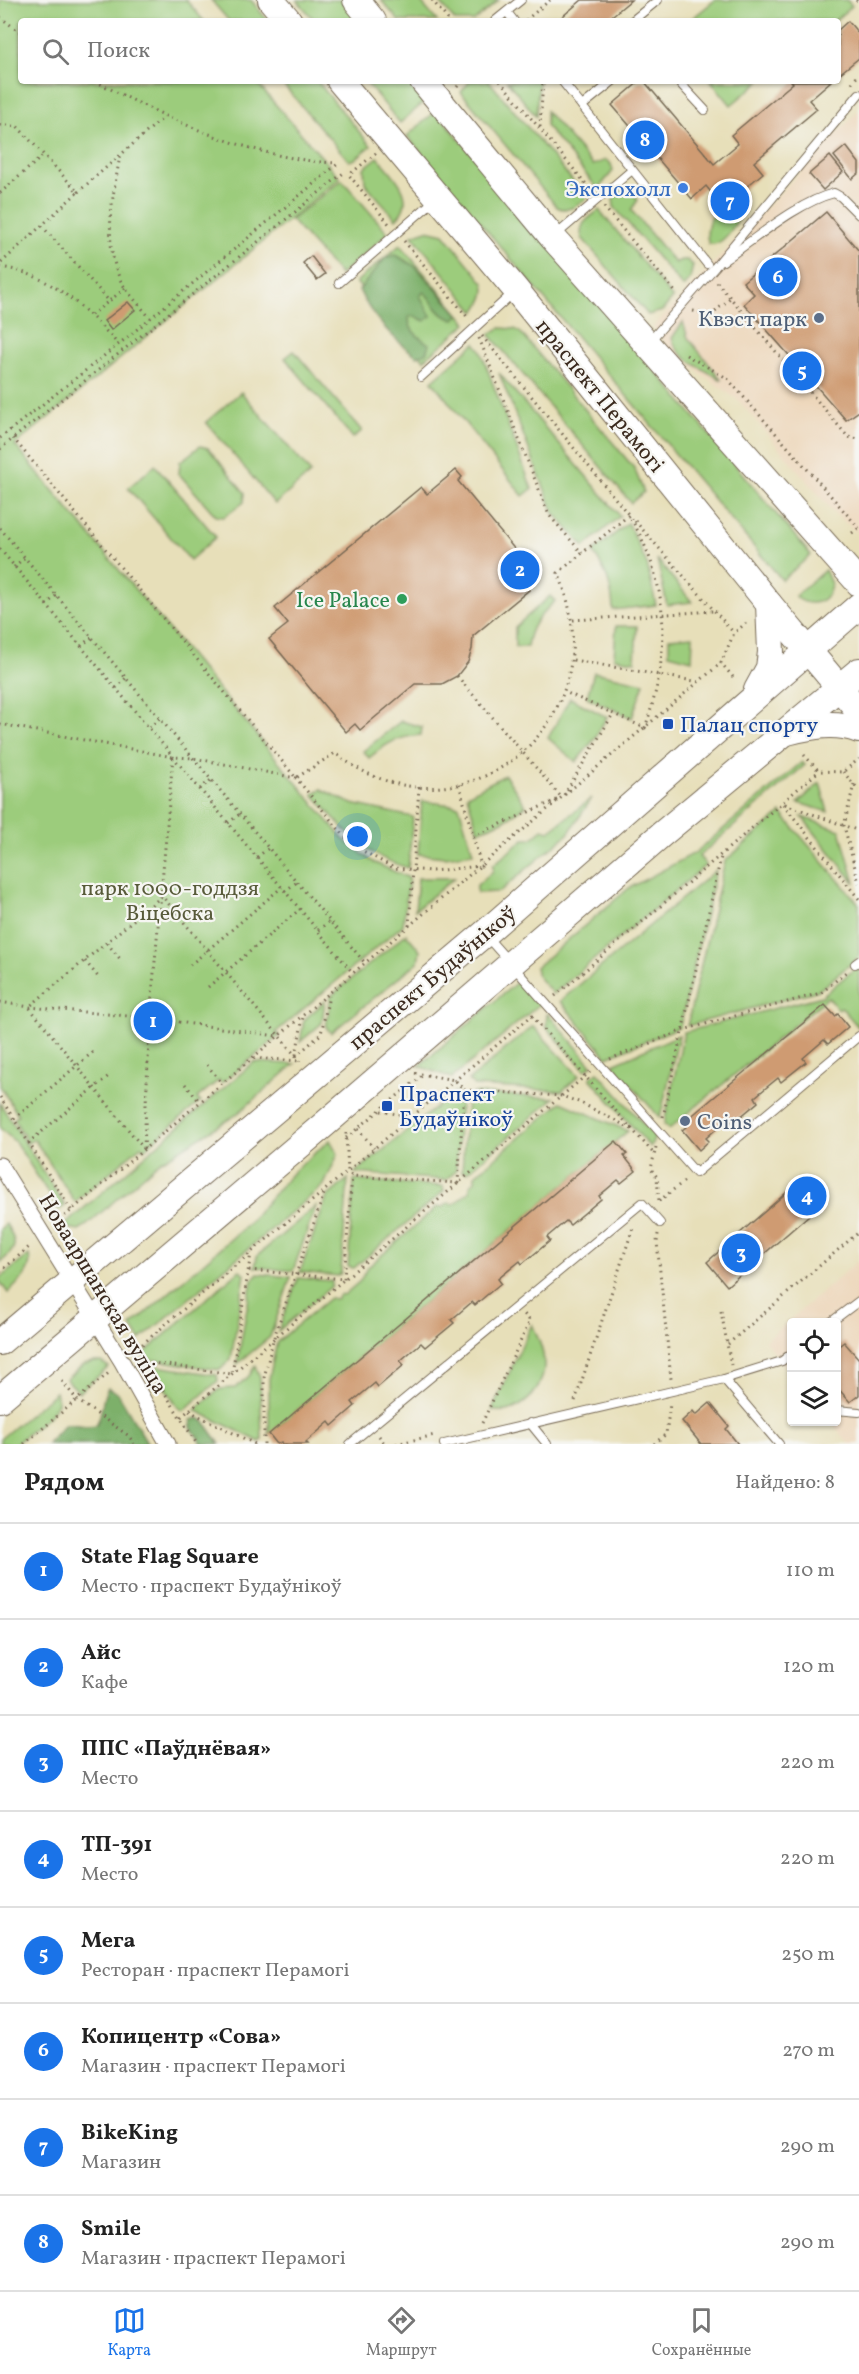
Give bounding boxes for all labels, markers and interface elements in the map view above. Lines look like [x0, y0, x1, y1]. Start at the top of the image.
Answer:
search box [18, 18, 841, 84]
icon: search [39, 35, 72, 68]
text: Поиск [87, 36, 150, 67]
pin: 8 [626, 118, 664, 162]
place label: Экспохолл [565, 175, 671, 206]
pin: 7 [710, 178, 750, 224]
marker: Экспохолл [676, 181, 690, 195]
pin: 6 [758, 254, 798, 300]
place label: Квэст парк [698, 305, 807, 336]
marker: Квэст парк [812, 311, 826, 325]
street label: праспект Перамогі [527, 313, 671, 480]
pin: 5 [782, 348, 822, 394]
pin: 2 [500, 548, 540, 592]
place label: Ice Palace [296, 586, 390, 617]
marker: Ice Palace [395, 592, 409, 606]
place label: Палац спорту [680, 711, 818, 742]
marker: Палац спорту [661, 717, 675, 731]
your location [343, 822, 372, 851]
park label: парк 1000-годдзя Віцебска [81, 874, 259, 930]
street label: праспект Будаўнікоў [343, 899, 524, 1058]
pin: 1 [134, 998, 172, 1044]
place label: Праспект Будаўнікоў [399, 1080, 513, 1136]
marker: Праспект Будаўнікоў [380, 1099, 394, 1113]
place label: Coins [697, 1108, 752, 1139]
marker: Coins [678, 1114, 692, 1128]
pin: 4 [788, 1174, 826, 1218]
street label: Новааршанская вуліца [30, 1188, 174, 1400]
pin: 3 [722, 1230, 760, 1276]
map controls [787, 1318, 841, 1426]
button: locate [787, 1318, 841, 1372]
button: layers [787, 1372, 841, 1426]
text: Рядом [24, 1465, 104, 1501]
text: Найдено: 8 [735, 1469, 835, 1497]
text: State Flag Square [81, 1542, 259, 1573]
text: 1 [39, 1557, 48, 1585]
text: 110 m [786, 1557, 835, 1585]
text: Место · праспект Будаўнікоў [81, 1573, 342, 1601]
text: Айс [81, 1638, 121, 1669]
text: 2 [38, 1653, 49, 1681]
text: 120 m [783, 1653, 835, 1681]
text: Кафе [81, 1669, 128, 1697]
text: ППС «Паўднёвая» [81, 1734, 271, 1765]
text: 3 [38, 1749, 49, 1777]
text: 220 m [780, 1749, 835, 1777]
text: Место [81, 1765, 138, 1793]
text: ТП-391 [81, 1830, 152, 1861]
text: 4 [37, 1845, 50, 1873]
text: 220 m [780, 1845, 835, 1873]
text: Место [81, 1861, 138, 1889]
text: Мега [81, 1926, 136, 1957]
text: 5 [39, 1941, 48, 1969]
text: 250 m [781, 1941, 835, 1969]
text: Ресторан · праспект Перамогі [81, 1957, 350, 1985]
text: Копицентр «Сова» [81, 2022, 281, 2053]
text: 6 [38, 2037, 49, 2065]
text: 270 m [782, 2037, 835, 2065]
text: Магазин · праспект Перамогі [81, 2053, 346, 2081]
text: BikeKing [81, 2118, 178, 2149]
text: 7 [39, 2133, 48, 2161]
text: 290 m [780, 2133, 835, 2161]
text: Магазин [81, 2149, 161, 2177]
text: Smile [81, 2214, 141, 2245]
text: 8 [38, 2229, 49, 2257]
text: 290 m [780, 2229, 835, 2257]
text: Магазин · праспект Перамогі [81, 2245, 346, 2273]
tab: Карта [108, 2304, 151, 2362]
tab: Маршрут [366, 2304, 437, 2362]
tab: Сохранённые [652, 2304, 751, 2362]

